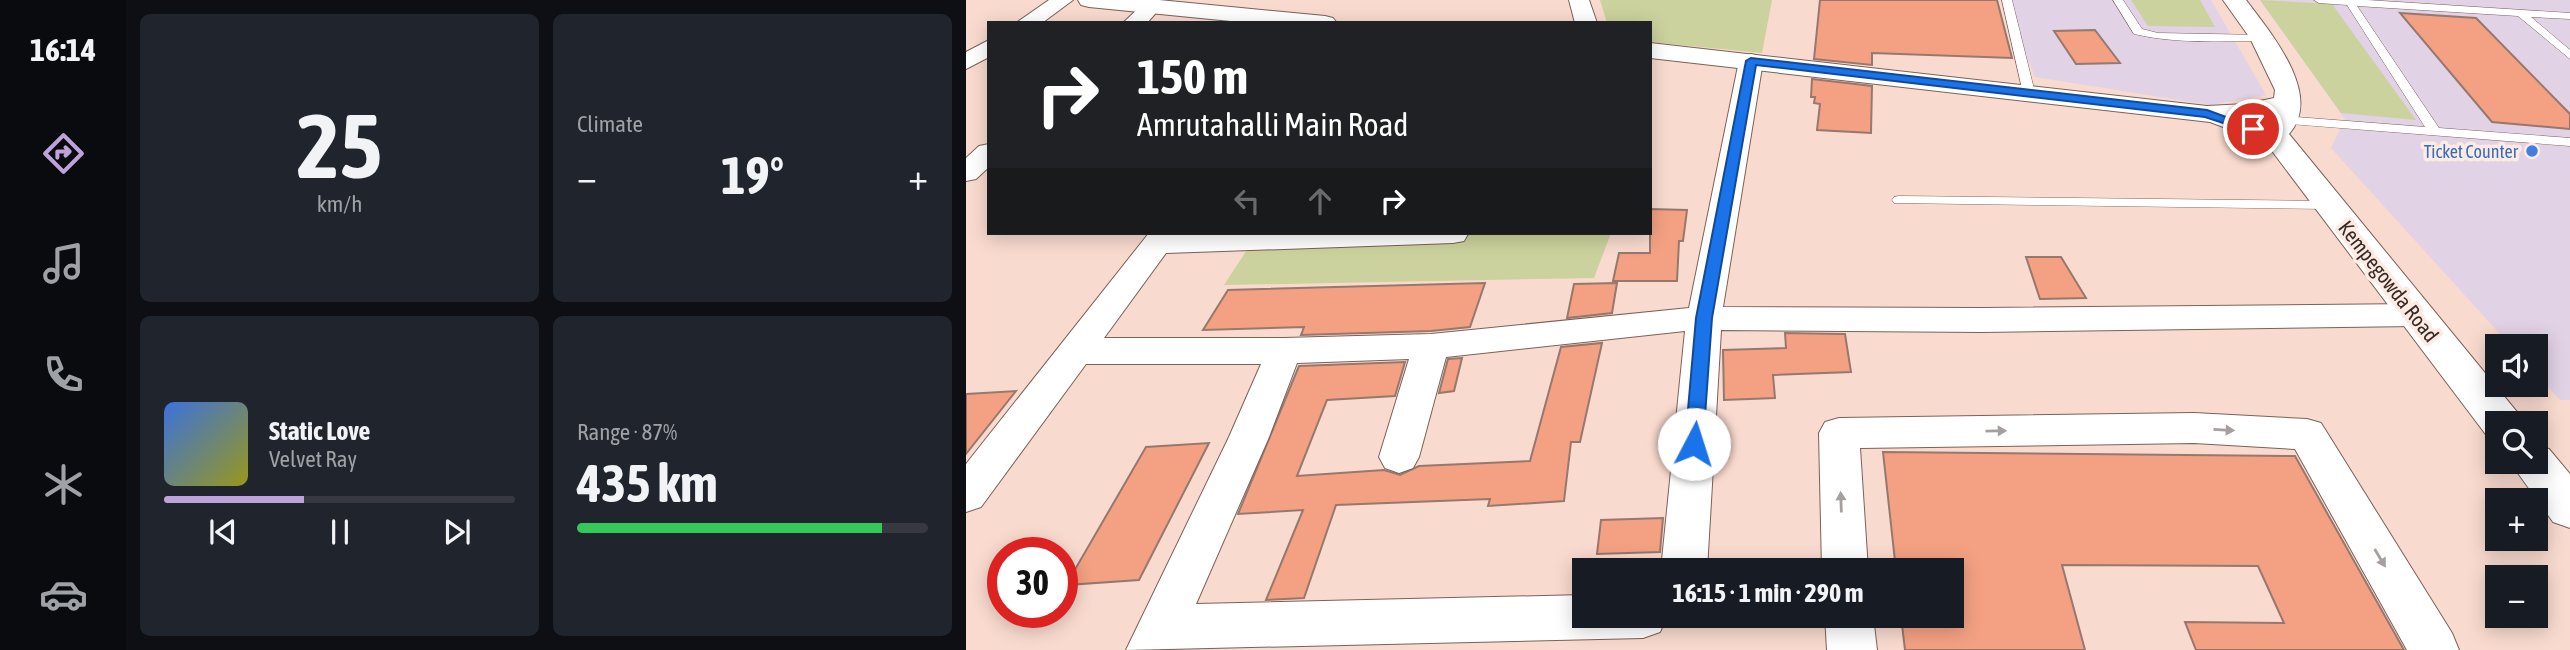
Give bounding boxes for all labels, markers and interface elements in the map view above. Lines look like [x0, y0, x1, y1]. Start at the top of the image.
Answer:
text: 16:14 [30, 31, 96, 68]
text: 150 m [1137, 48, 1248, 104]
icon: right [1022, 49, 1113, 140]
text: 25 [297, 93, 382, 197]
pin [2223, 99, 2283, 159]
text: Amrutahalli Main Road [1137, 106, 1409, 143]
icon: arrive [2234, 110, 2272, 148]
text: Climate [577, 111, 643, 137]
icon: directions [39, 129, 88, 178]
place label: Ticket Counter [2424, 141, 2519, 162]
marker: Ticket Counter [2524, 143, 2540, 159]
text: 19° [721, 145, 784, 205]
text: − [577, 155, 597, 198]
text: + [908, 155, 928, 198]
icon: left [1228, 182, 1266, 220]
icon: ahead [1301, 182, 1339, 220]
icon: right [1374, 182, 1412, 220]
text: km/h [317, 191, 362, 217]
street label: Kempegowda Road [2334, 216, 2444, 346]
icon: music [39, 239, 88, 288]
map controls [2485, 334, 2548, 628]
button: sound [2485, 334, 2548, 397]
icon: phone [39, 350, 88, 399]
position arrow [1657, 407, 1731, 481]
button: search [2485, 411, 2548, 474]
text: Static Love [269, 416, 370, 446]
text: Range · 87% [577, 419, 677, 445]
one-way arrow [2213, 424, 2235, 435]
one-way arrow [1985, 425, 2007, 437]
text: Velvet Ray [269, 446, 357, 472]
text: 435 km [577, 453, 718, 513]
icon: climate [39, 460, 88, 509]
button: + [2485, 488, 2548, 551]
one-way arrow [1835, 491, 1846, 513]
icon: previous [204, 513, 242, 551]
icon: pause [321, 513, 359, 551]
icon: next [438, 513, 476, 551]
speed limit sign: 30 [987, 537, 1078, 628]
one-way arrow [2374, 548, 2387, 567]
button: − [2485, 565, 2548, 628]
icon: car [39, 570, 88, 619]
text: 16:15 · 1 min · 290 m [1673, 578, 1863, 608]

